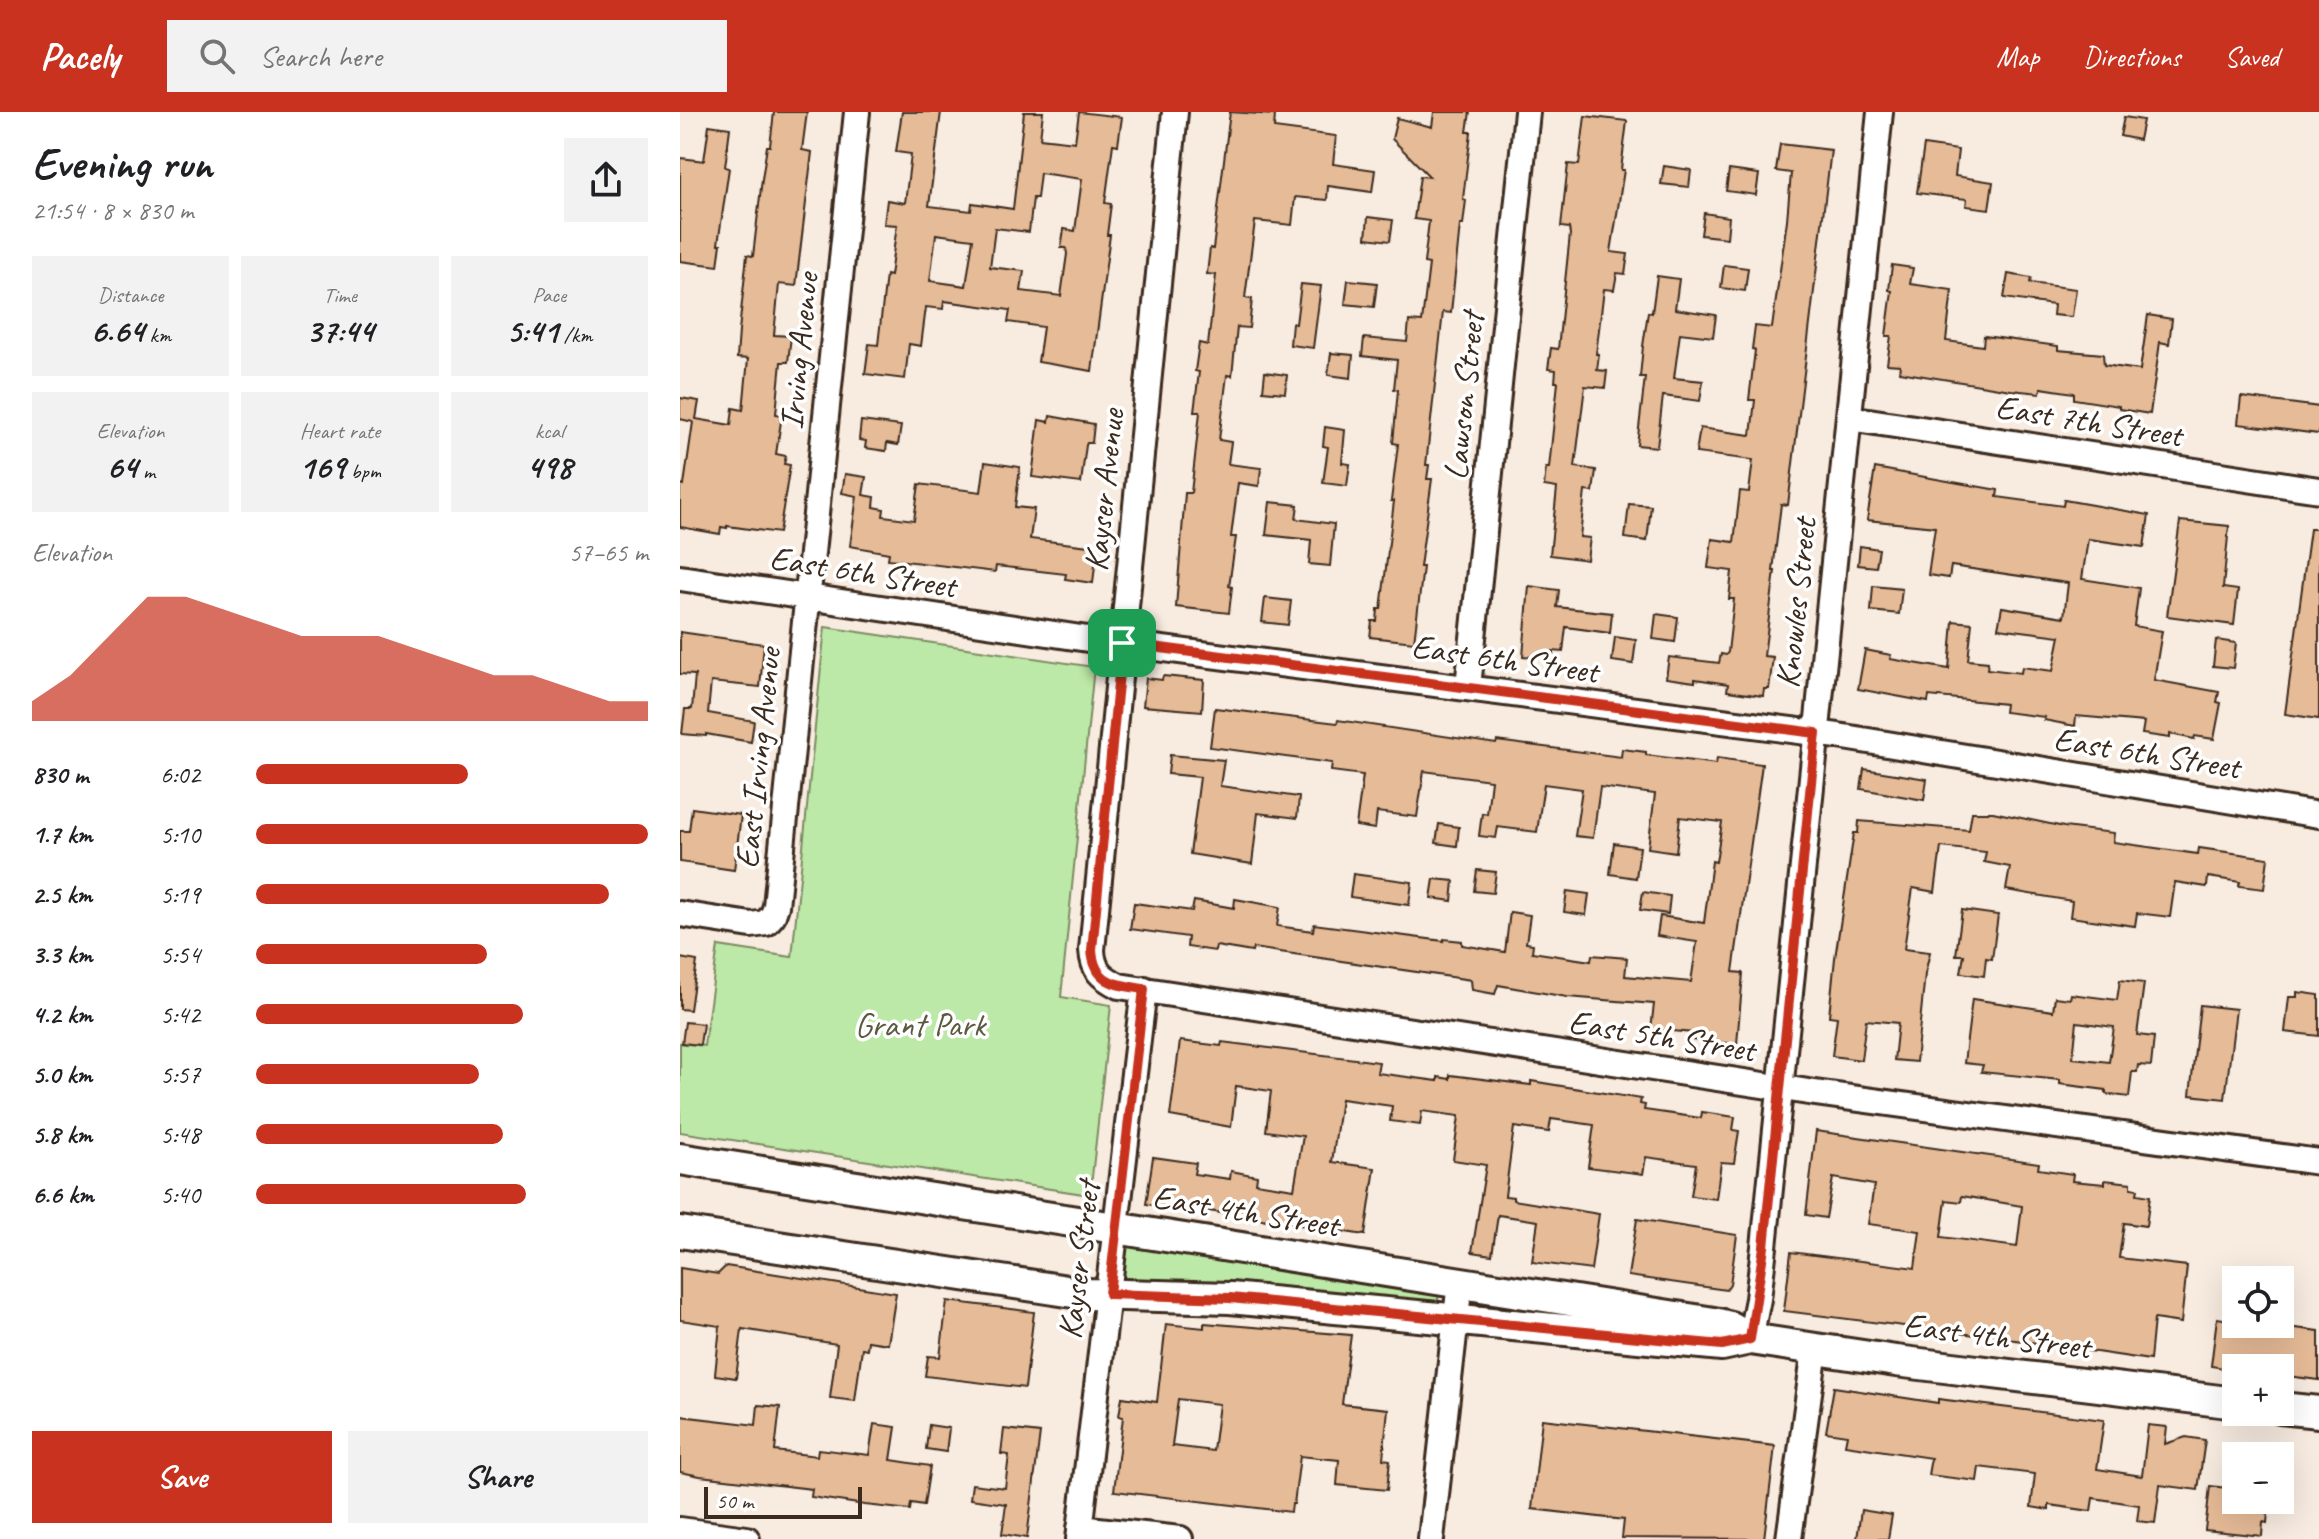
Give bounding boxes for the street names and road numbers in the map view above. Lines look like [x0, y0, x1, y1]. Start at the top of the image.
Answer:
street label: Irving Avenue [769, 268, 828, 431]
street label: Lawson Street [1433, 306, 1494, 482]
street label: East 7th Street [1993, 385, 2189, 457]
street label: Kayser Avenue [1074, 405, 1134, 573]
street label: Knowles Street [1765, 512, 1826, 690]
street label: East 6th Street [767, 536, 963, 608]
street label: East 6th Street [1409, 624, 1604, 693]
street label: East Irving Avenue [725, 643, 791, 870]
street label: East 6th Street [2051, 717, 2247, 789]
street label: East 5th Street [1566, 1000, 1762, 1072]
street label: Kayser Street [1047, 1174, 1110, 1341]
street label: East 4th Street [1150, 1175, 1346, 1247]
street label: East 4th Street [1901, 1303, 2096, 1369]

